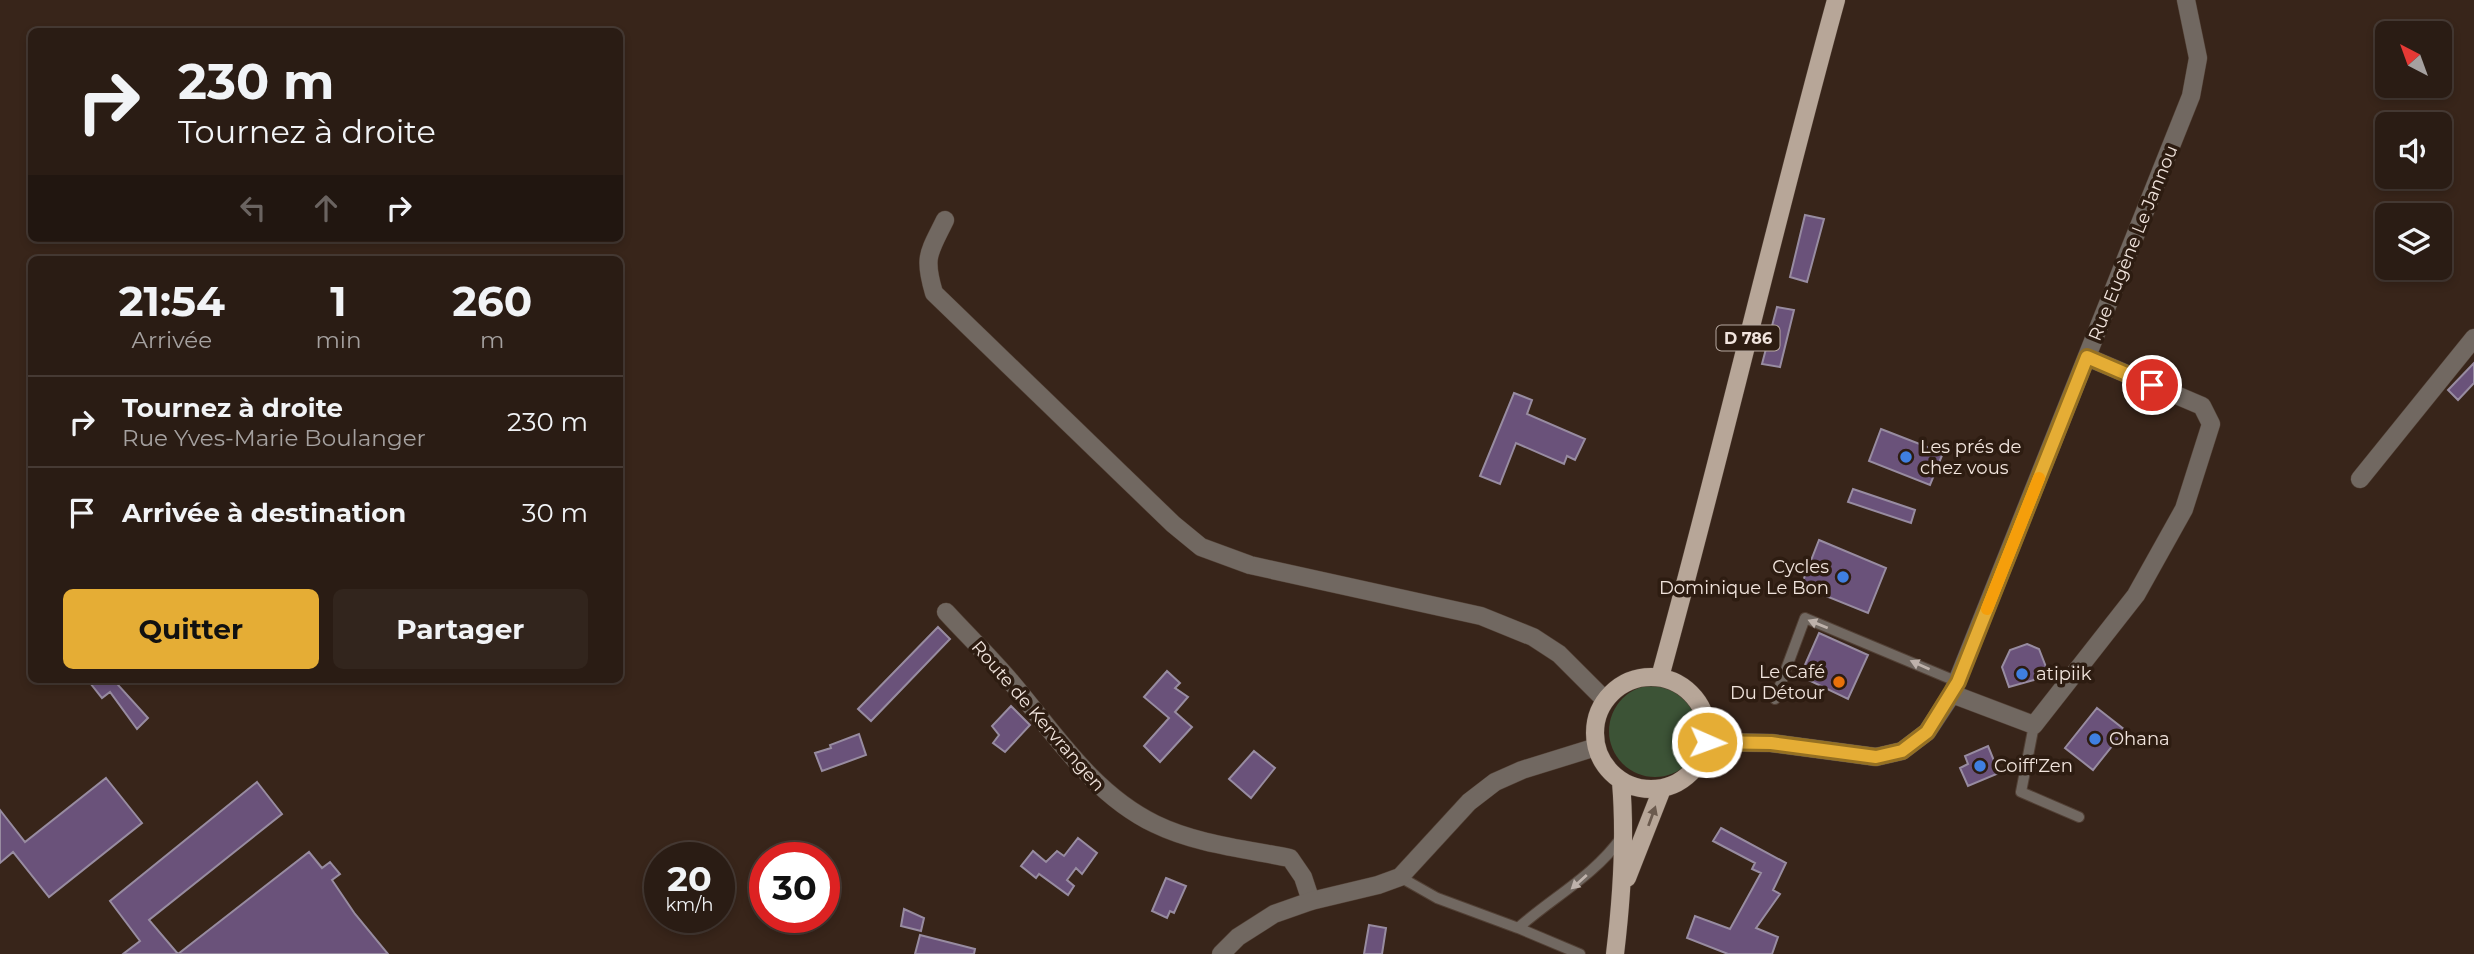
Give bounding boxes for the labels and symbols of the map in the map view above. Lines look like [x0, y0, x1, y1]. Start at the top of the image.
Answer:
north arrow [2375, 21, 2452, 98]
street label: Rue Eugène Le Jannou [2084, 142, 2182, 344]
road number: D 786 [1716, 326, 1780, 350]
pin [2122, 355, 2182, 415]
place label: Les prés de chez vous [1920, 436, 2022, 479]
marker: Les prés de chez vous [1898, 449, 1914, 465]
place label: Cycles Dominique Le Bon [1659, 556, 1829, 599]
marker: Cycles Dominique Le Bon [1835, 569, 1851, 585]
one-way arrow [1808, 618, 1829, 629]
street label: Route de Kervrangen [967, 636, 1109, 796]
one-way arrow [1910, 659, 1930, 671]
place label: Le Café Du Détour [1730, 661, 1825, 704]
place label: atipiik [2036, 663, 2092, 685]
marker: atipiik [2014, 666, 2030, 682]
marker: Le Café Du Détour [1831, 674, 1847, 690]
position arrow [1670, 705, 1744, 779]
place label: Ohana [2109, 728, 2170, 750]
marker: Ohana [2087, 731, 2103, 747]
place label: Coiff'Zen [1994, 755, 2073, 777]
marker: Coiff'Zen [1972, 758, 1988, 774]
one-way arrow [1647, 805, 1658, 826]
speed limit sign: 30 [749, 842, 840, 933]
one-way arrow [1570, 874, 1587, 889]

